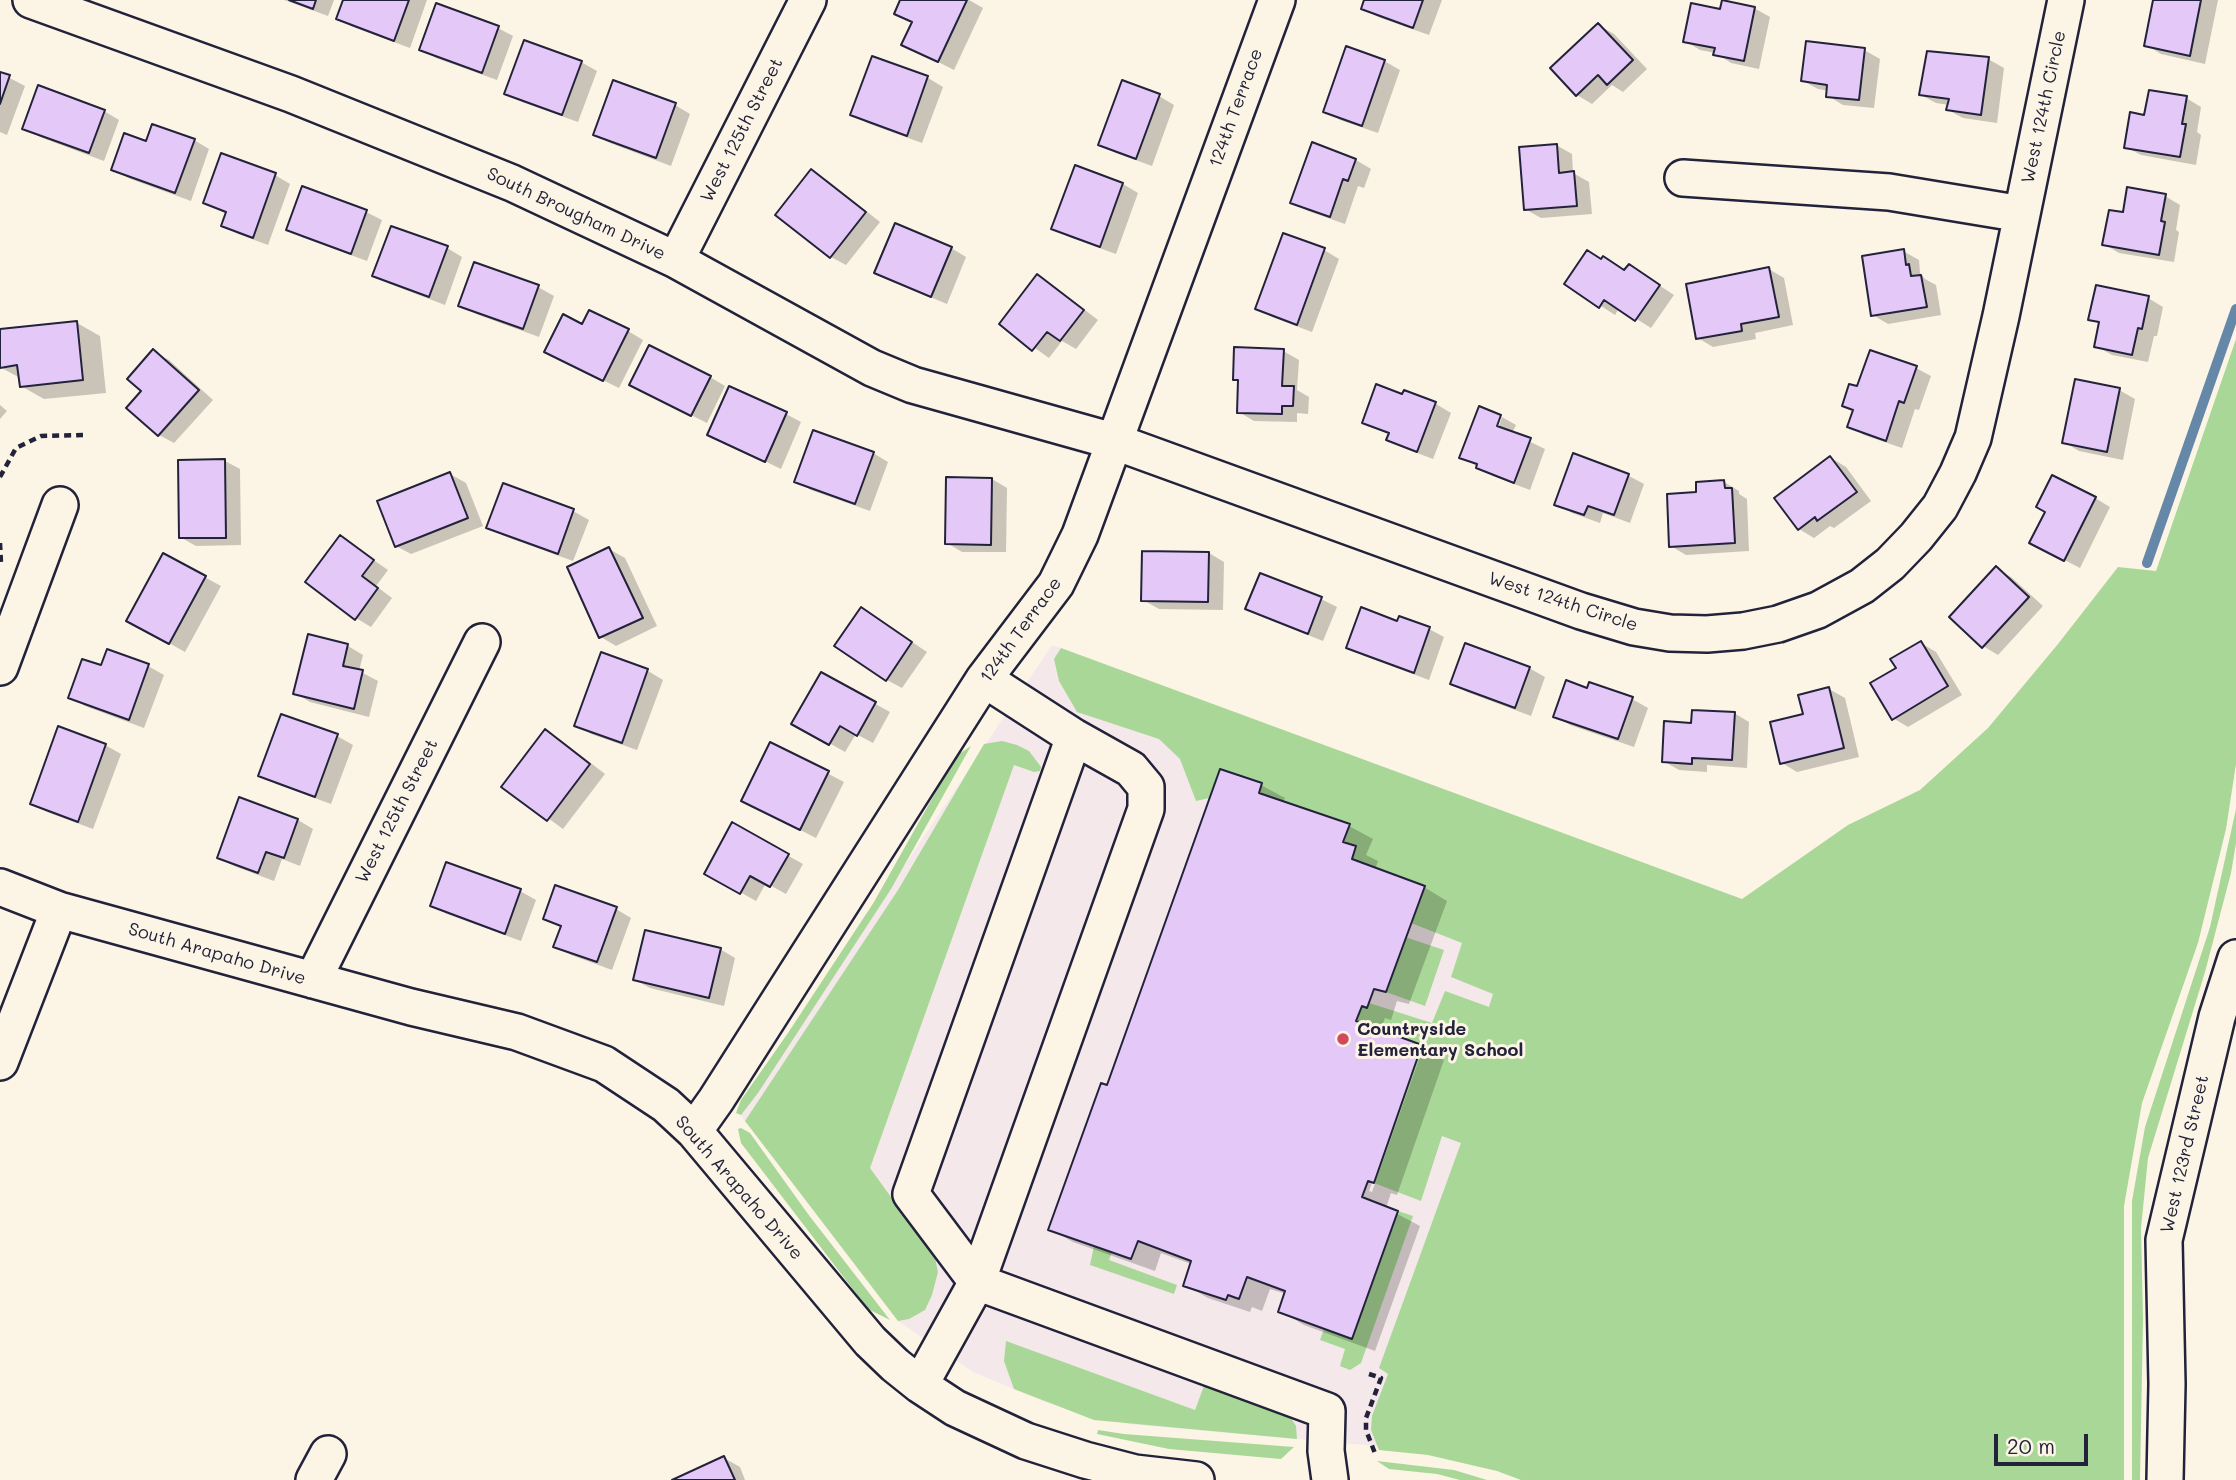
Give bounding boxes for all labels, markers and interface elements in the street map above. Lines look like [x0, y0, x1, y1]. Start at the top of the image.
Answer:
street label: West 124th Circle [2017, 29, 2071, 185]
street label: 124th Terrace [1205, 46, 1267, 170]
street label: West 125th Street [696, 54, 788, 206]
street label: South Brougham Drive [483, 163, 669, 265]
street label: West 124th Circle [1486, 568, 1640, 636]
street label: 124th Terrace [976, 573, 1066, 687]
street label: West 125th Street [351, 735, 443, 887]
street label: South Arapaho Drive [126, 918, 308, 990]
place label: Countryside Elementary School [1357, 1018, 1523, 1060]
marker: Countryside Elementary School [1335, 1031, 1351, 1047]
street label: West 123rd Street [2156, 1073, 2214, 1235]
street label: South Arapaho Drive [671, 1112, 807, 1264]
scale bar [1998, 1420, 2092, 1464]
text: 20 m [2007, 1432, 2055, 1459]

